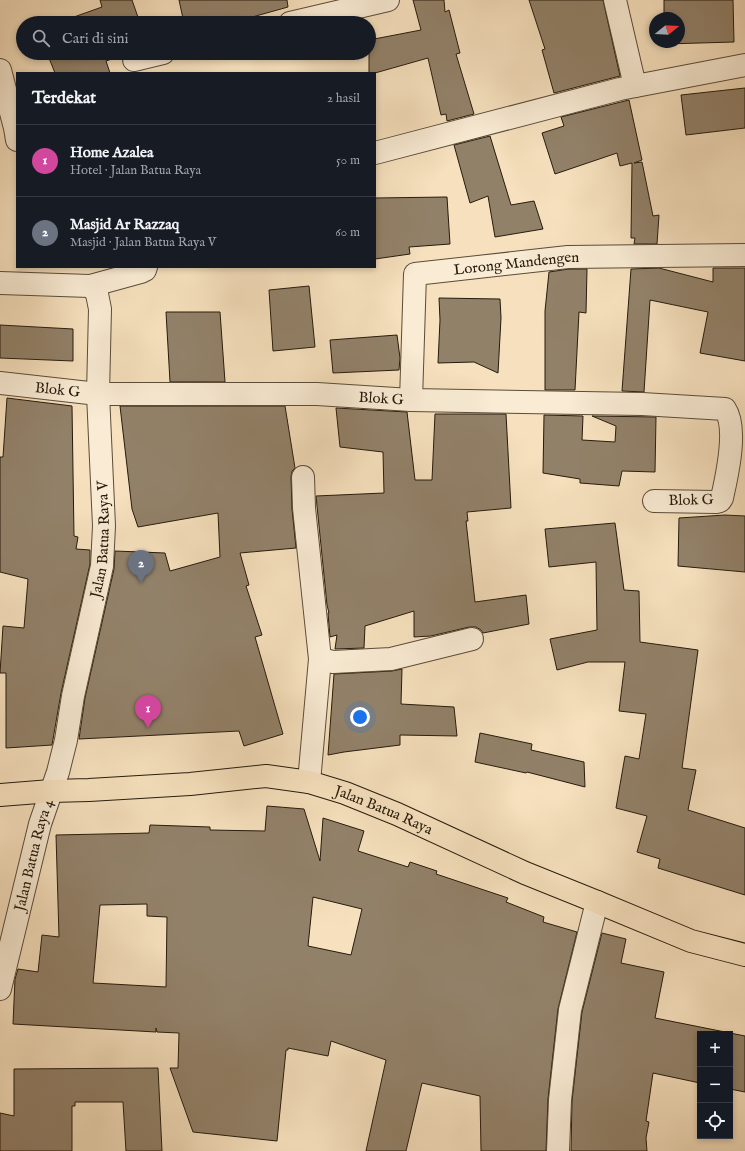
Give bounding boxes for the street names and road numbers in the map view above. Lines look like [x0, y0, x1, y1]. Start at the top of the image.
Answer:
street label: Lorong Mandengen [452, 247, 579, 279]
street label: Blok G [34, 378, 81, 401]
street label: Blok G [358, 387, 405, 409]
street label: Jalan Batua Raya V [85, 479, 114, 602]
street label: Blok G [668, 490, 714, 510]
street label: Jalan Batua Raya [331, 780, 436, 839]
street label: Jalan Batua Raya 4 [9, 796, 58, 915]

